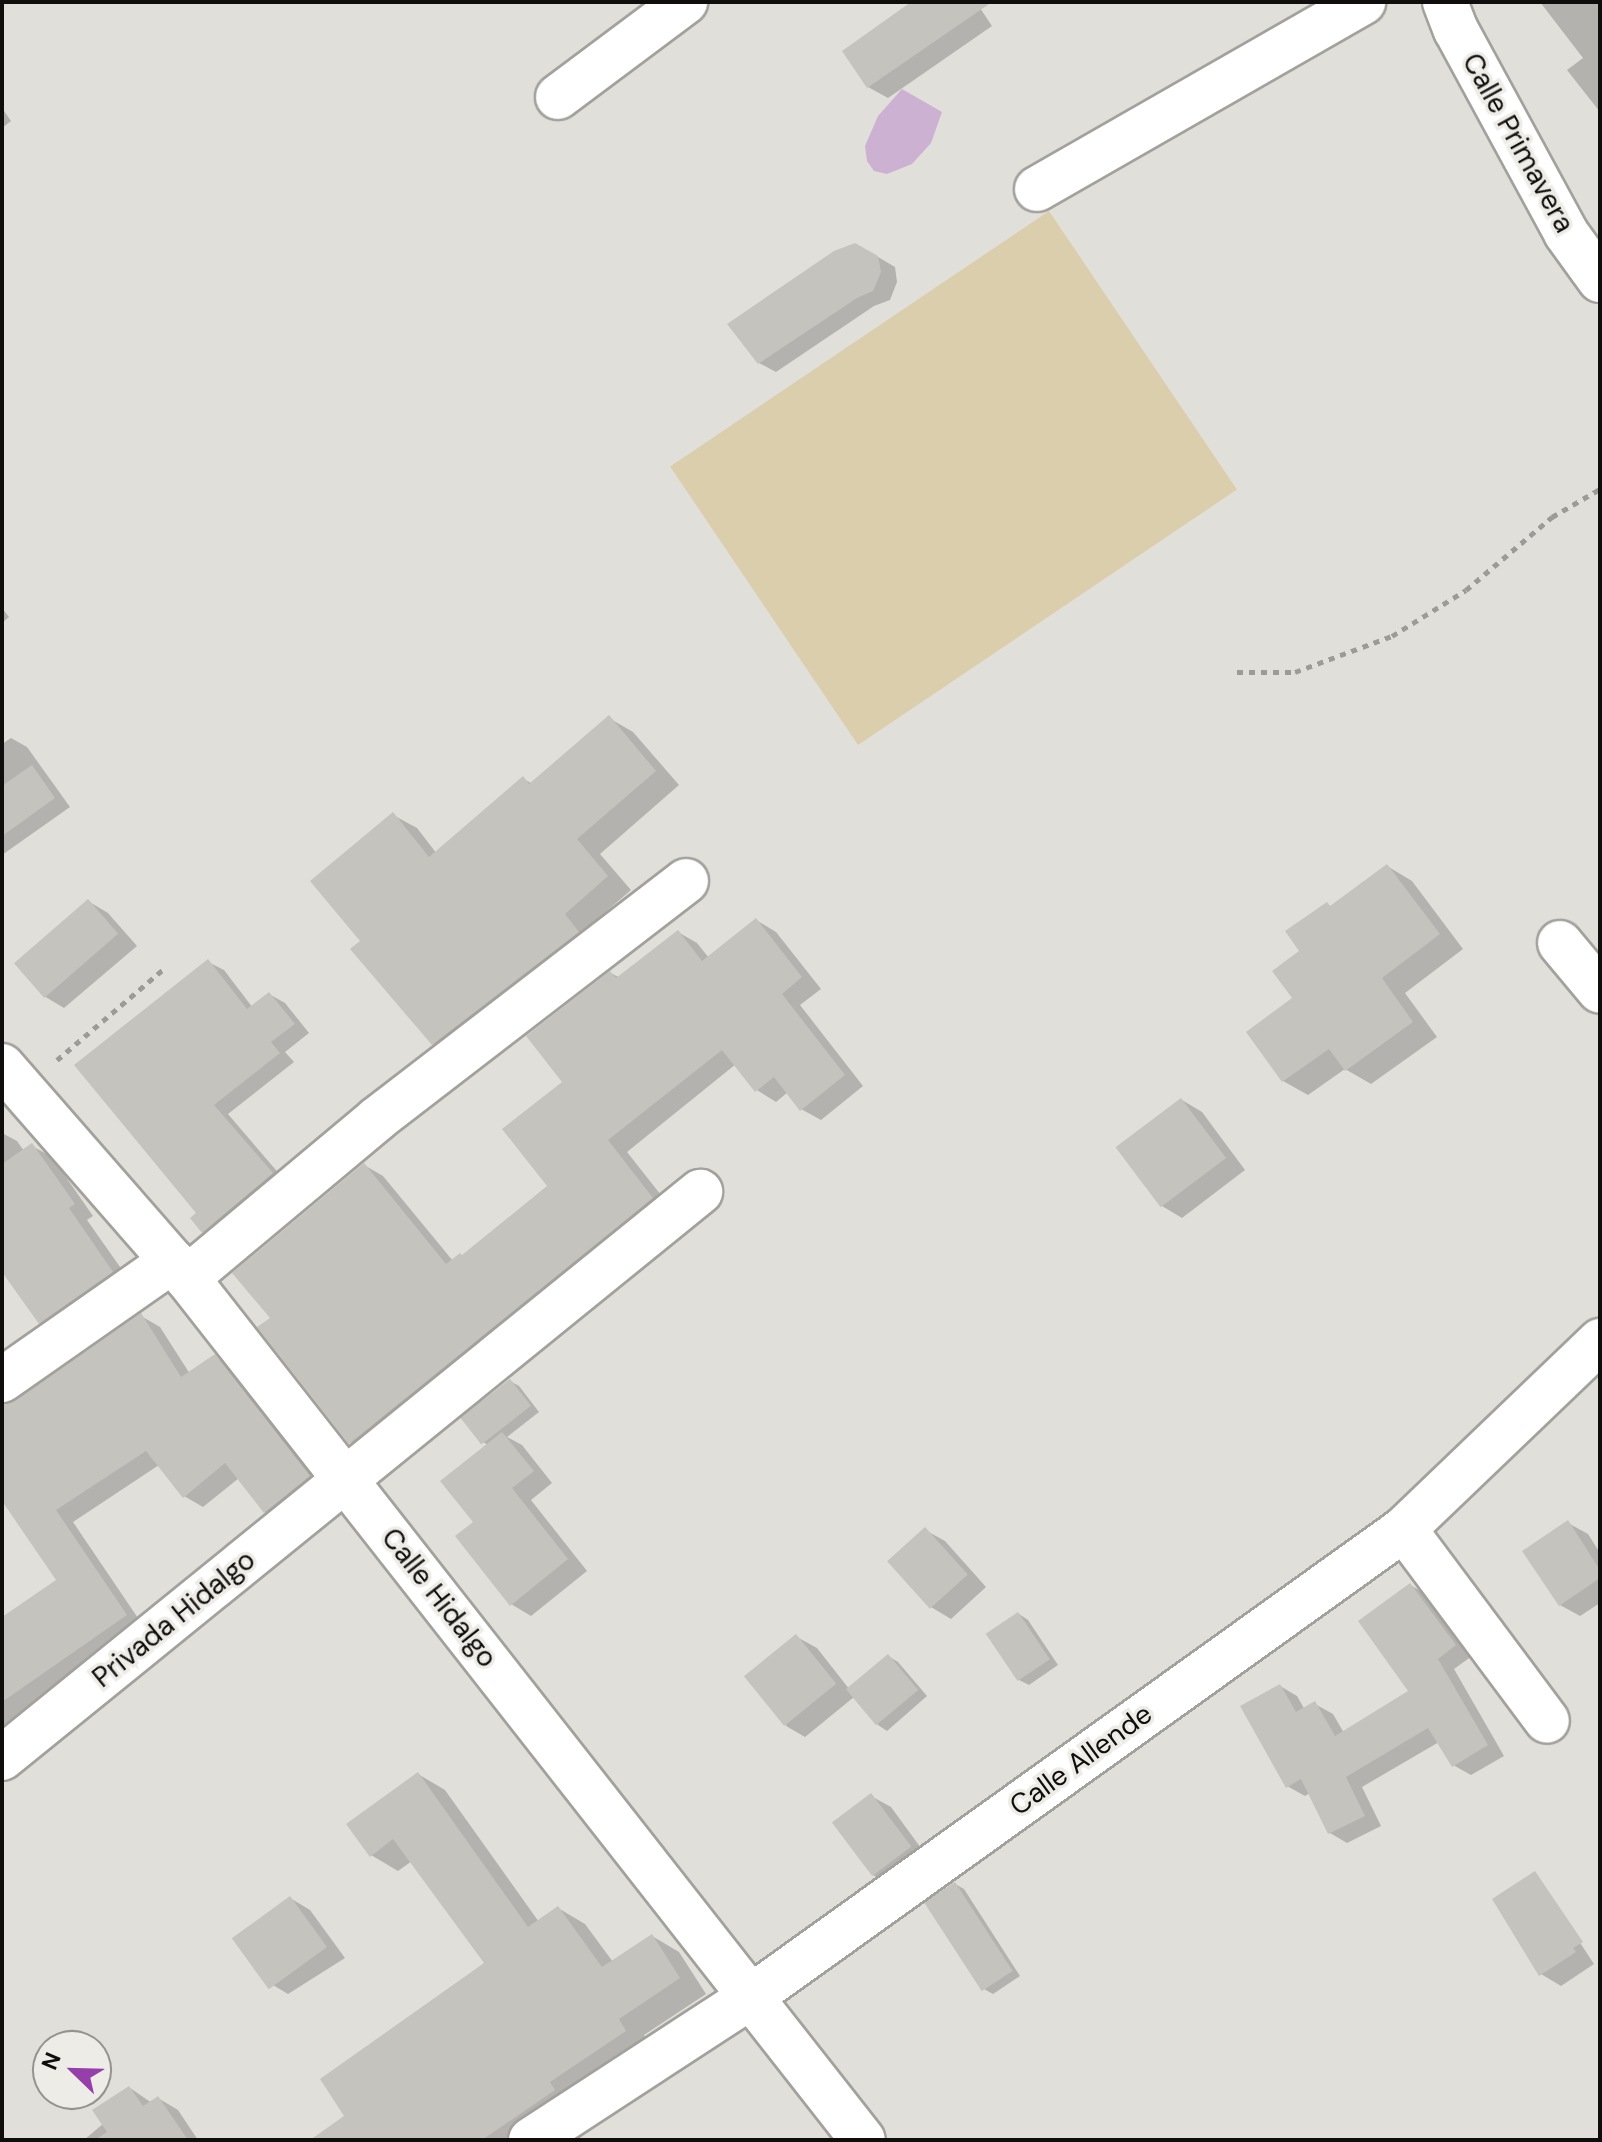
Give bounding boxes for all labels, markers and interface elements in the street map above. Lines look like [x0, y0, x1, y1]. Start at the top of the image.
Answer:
street label: Calle Primavera [1455, 48, 1581, 238]
street label: Calle Hidalgo [374, 1522, 504, 1674]
street label: Privada Hidalgo [86, 1543, 262, 1695]
street label: Calle Allende [1003, 1697, 1159, 1823]
north arrow [32, 2030, 112, 2110]
text: N [35, 2048, 68, 2074]

